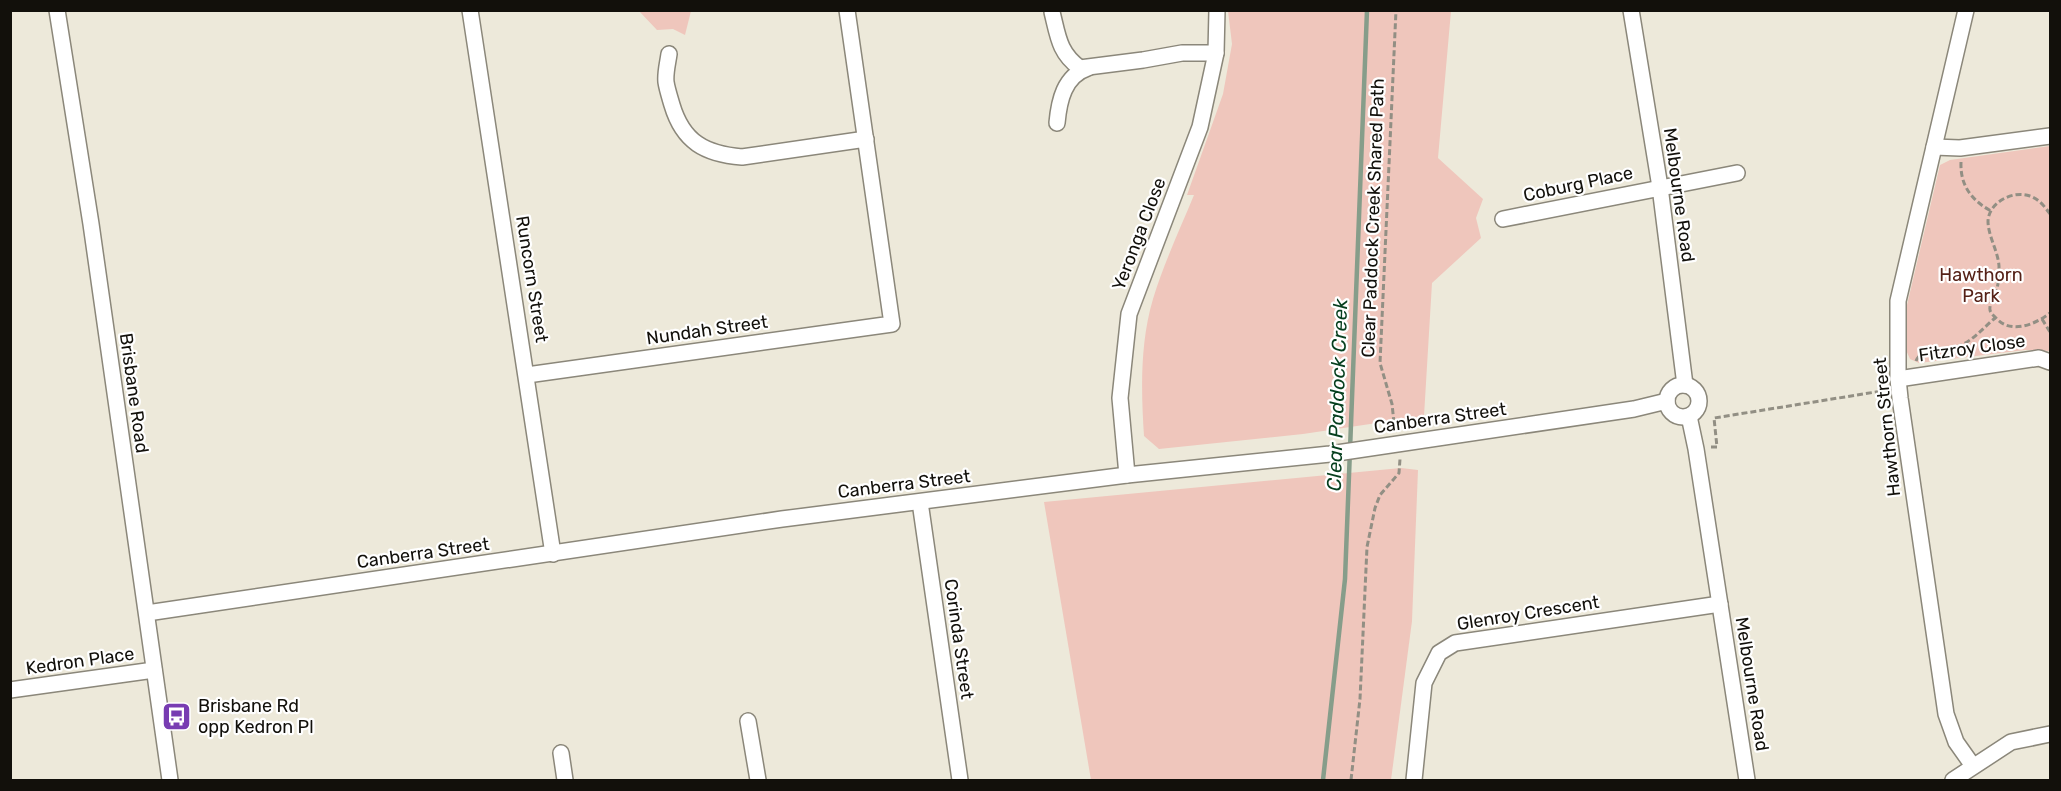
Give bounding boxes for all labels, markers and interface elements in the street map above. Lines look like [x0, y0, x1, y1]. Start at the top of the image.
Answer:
street label: Clear Paddock Creek Shared Path [1357, 78, 1389, 358]
street label: Melbourne Road [1659, 126, 1699, 264]
street label: Coburg Place [1521, 162, 1635, 206]
street label: Yeronga Close [1107, 174, 1171, 294]
street label: Runcorn Street [511, 214, 553, 344]
park label: Hawthorn Park [1939, 264, 2023, 307]
water label: Clear Paddock Creek [1322, 298, 1352, 492]
street label: Nundah Street [645, 311, 769, 349]
street label: Fitzroy Close [1917, 330, 2027, 366]
street label: Brisbane Road [115, 332, 153, 454]
street label: Hawthorn Street [1869, 356, 1905, 498]
street label: Canberra Street [1372, 398, 1508, 438]
street label: Canberra Street [836, 465, 972, 503]
street label: Canberra Street [355, 533, 491, 573]
street label: Corinda Street [940, 577, 978, 701]
street label: Glenroy Crescent [1455, 591, 1601, 635]
street label: Melbourne Road [1731, 615, 1773, 753]
street label: Kedron Place [24, 643, 136, 679]
place label: Brisbane Rd opp Kedron Pl [198, 695, 314, 738]
bus stop icon: Brisbane Rd opp Kedron Pl [161, 700, 193, 732]

